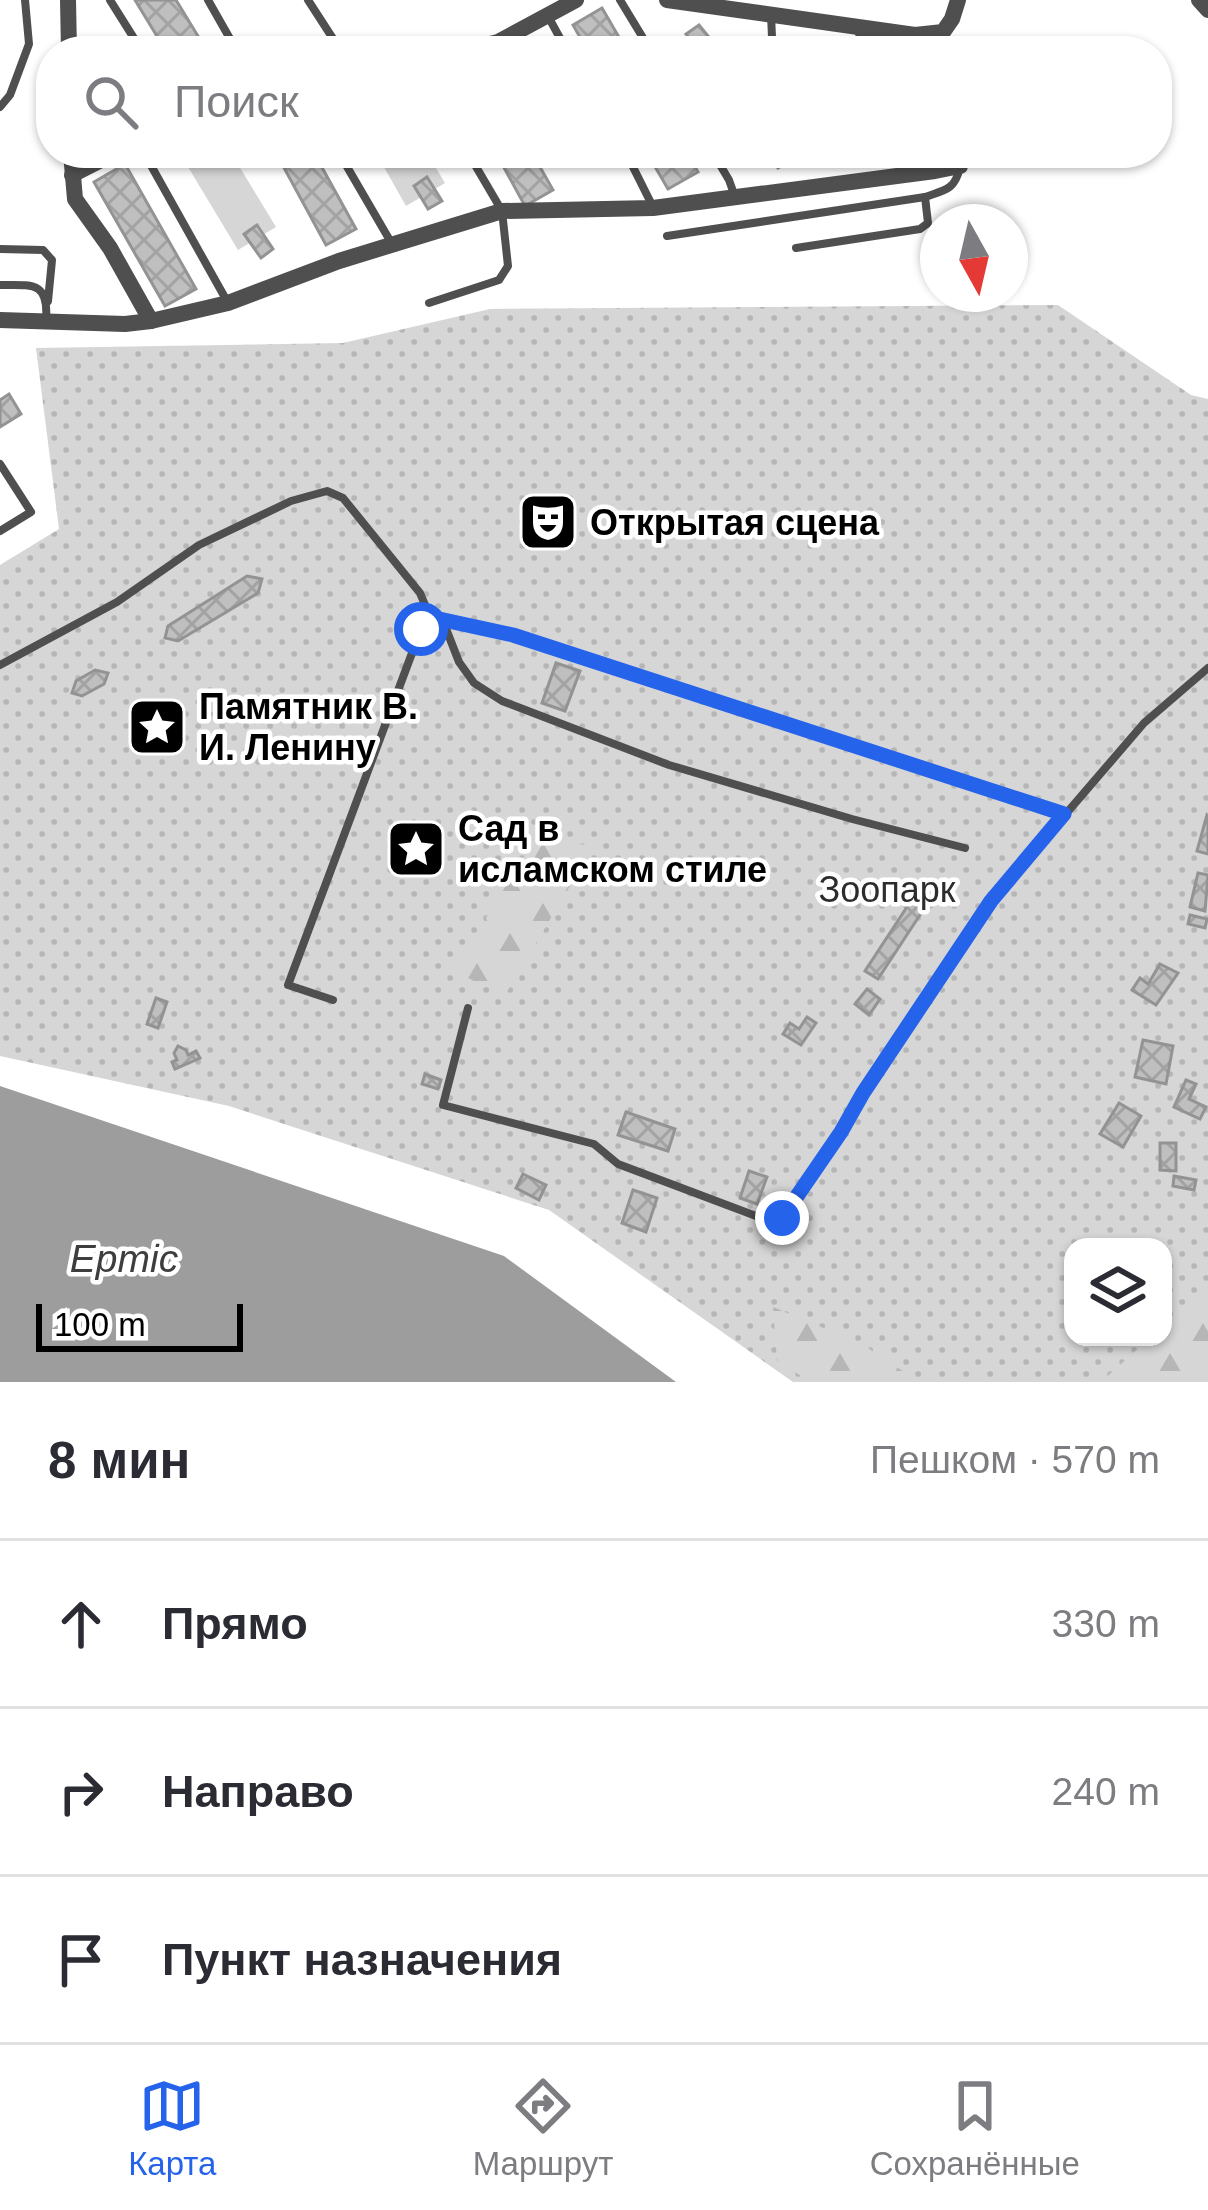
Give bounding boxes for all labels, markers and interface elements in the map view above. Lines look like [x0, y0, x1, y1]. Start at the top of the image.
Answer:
search box [36, 36, 1172, 168]
icon: search [78, 69, 144, 135]
text: Поиск [174, 76, 299, 127]
north arrow [920, 204, 1028, 312]
theatre icon: Открытая сцена [517, 491, 579, 553]
place label: Открытая сцена [590, 502, 880, 543]
route start [394, 602, 448, 656]
place label: Памятник В. И. Ленину [199, 686, 418, 768]
place icon: Памятник В. И. Ленину [126, 696, 188, 758]
place label: Сад в исламском стиле [458, 808, 767, 890]
place icon: Сад в исламском стиле [385, 818, 447, 880]
park label: Зоопарк [818, 869, 956, 910]
route end [755, 1191, 809, 1245]
water label: Ертіс [70, 1237, 179, 1280]
map controls [1064, 1238, 1172, 1346]
button: layers [1064, 1238, 1172, 1346]
scale bar [36, 1298, 243, 1351]
text: 100 m [54, 1306, 146, 1343]
text: 8 мин [48, 1432, 190, 1489]
text: Пешком · 570 m [870, 1438, 1160, 1481]
icon: ahead [48, 1591, 114, 1657]
text: Прямо [162, 1598, 308, 1649]
text: 330 m [1052, 1602, 1160, 1645]
icon: right [48, 1759, 114, 1825]
text: Направо [162, 1766, 354, 1817]
text: 240 m [1052, 1770, 1160, 1813]
icon: arrive [48, 1927, 114, 1993]
text: Пункт назначения [162, 1934, 562, 1985]
tab: Карта [128, 2073, 216, 2183]
tab: Маршрут [473, 2073, 613, 2183]
tab: Сохранённые [870, 2073, 1080, 2183]

